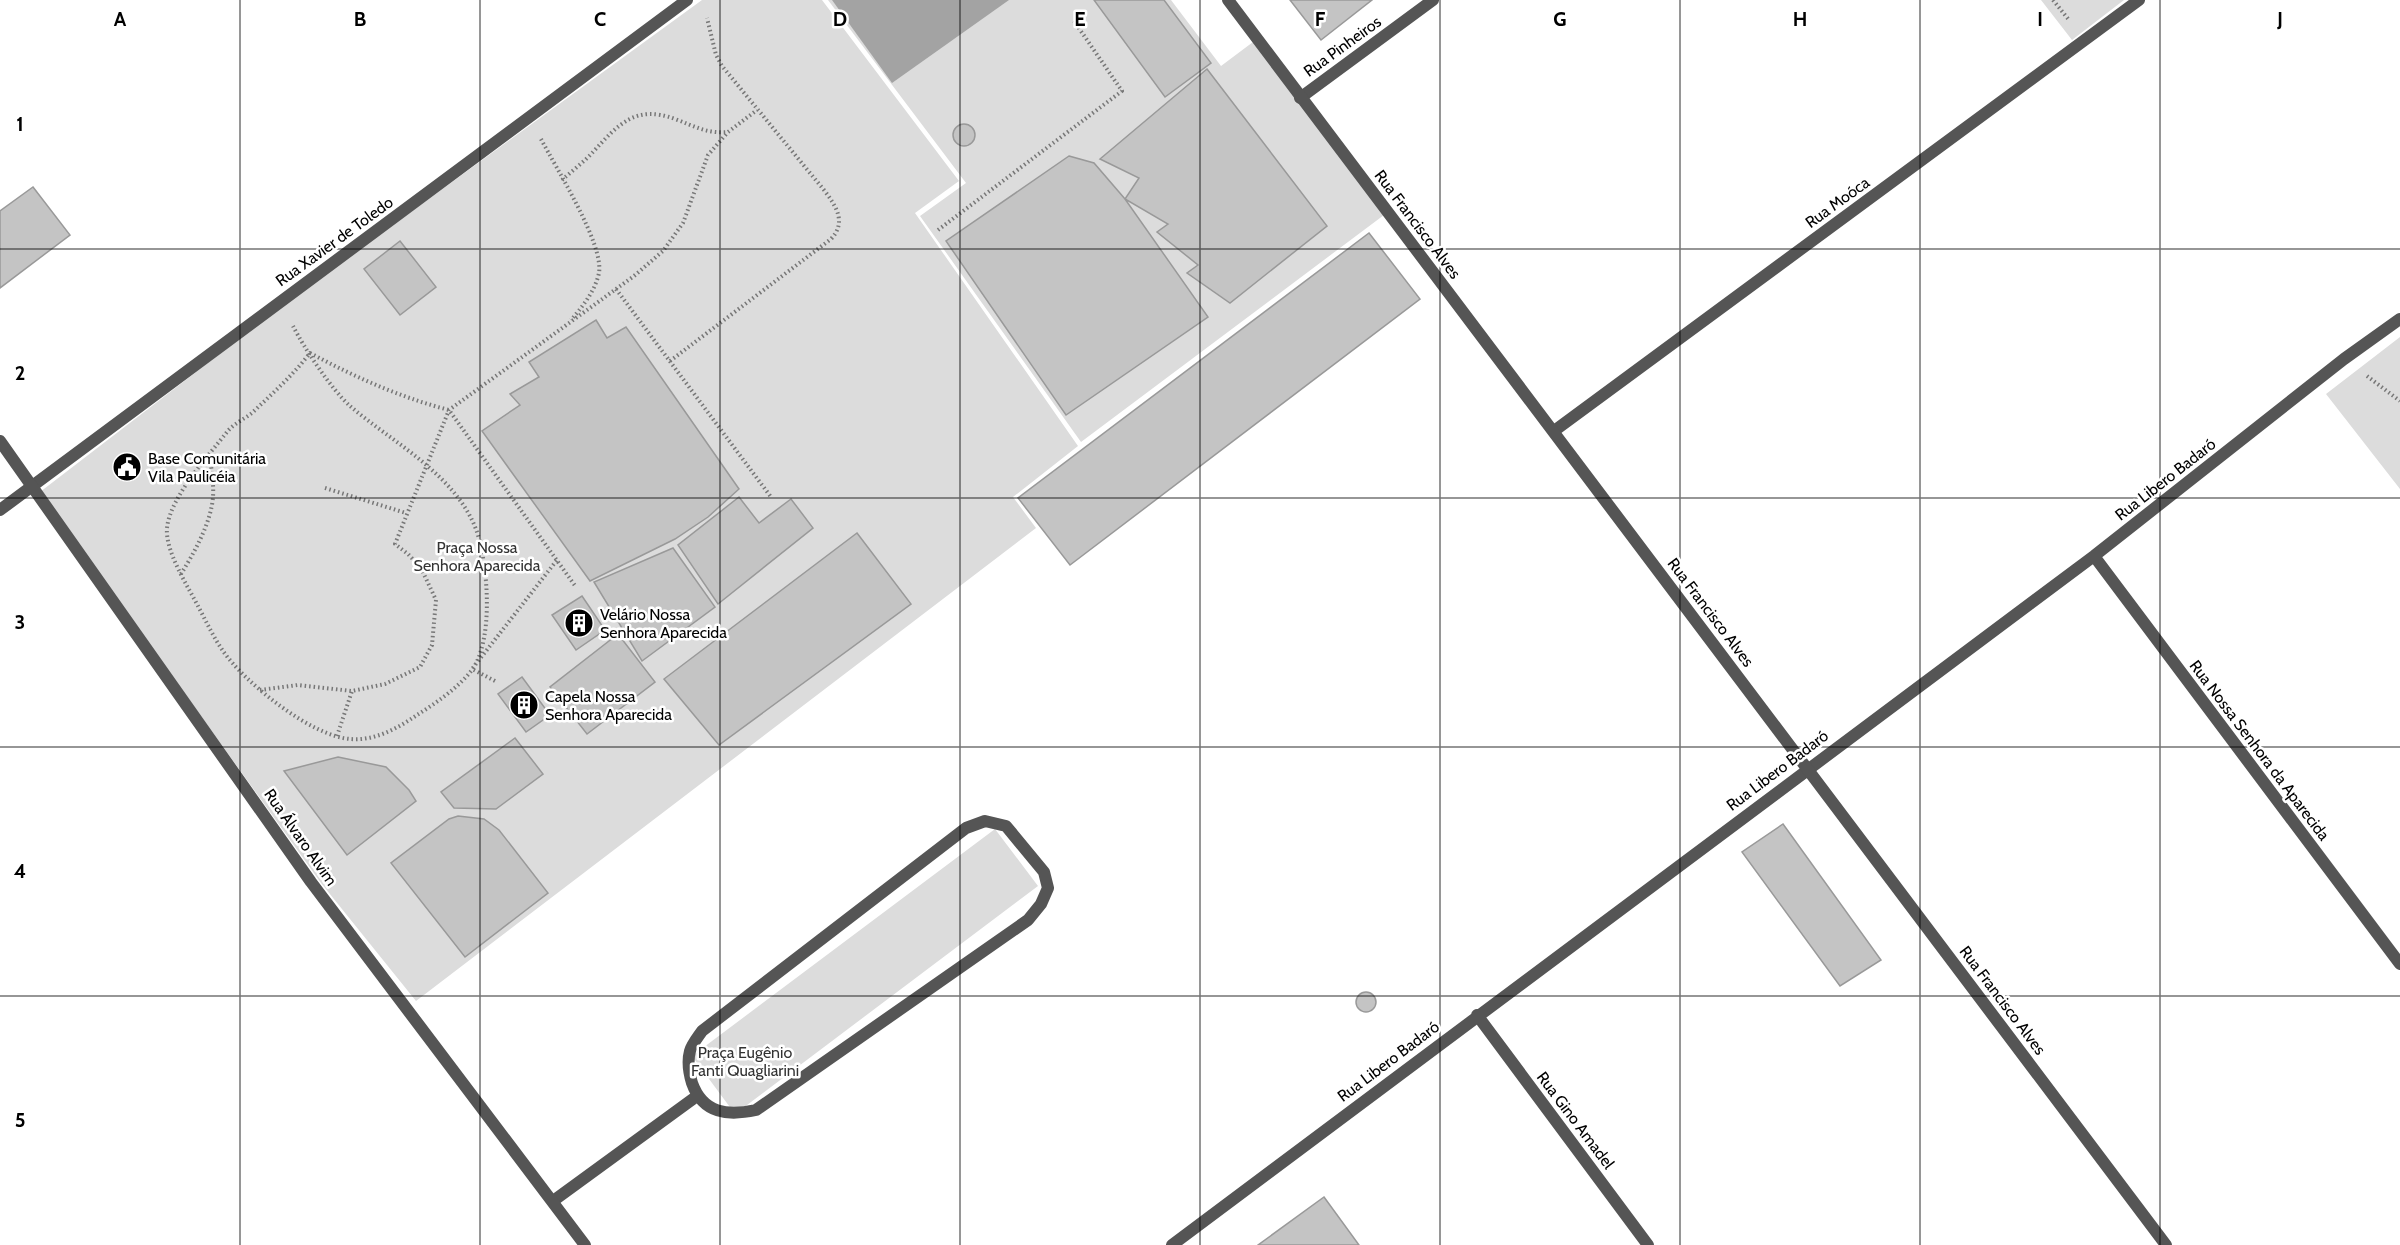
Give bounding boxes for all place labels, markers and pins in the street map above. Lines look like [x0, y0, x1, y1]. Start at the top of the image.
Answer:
place label: Base Comunitária Vila Paulicéia [148, 449, 266, 486]
public building icon: Base Comunitária Vila Paulicéia [111, 451, 143, 483]
place label: Velário Nossa Senhora Aparecida [600, 605, 727, 642]
building icon: Velário Nossa Senhora Aparecida [563, 607, 595, 639]
place label: Capela Nossa Senhora Aparecida [545, 687, 672, 724]
building icon: Capela Nossa Senhora Aparecida [508, 689, 540, 721]

